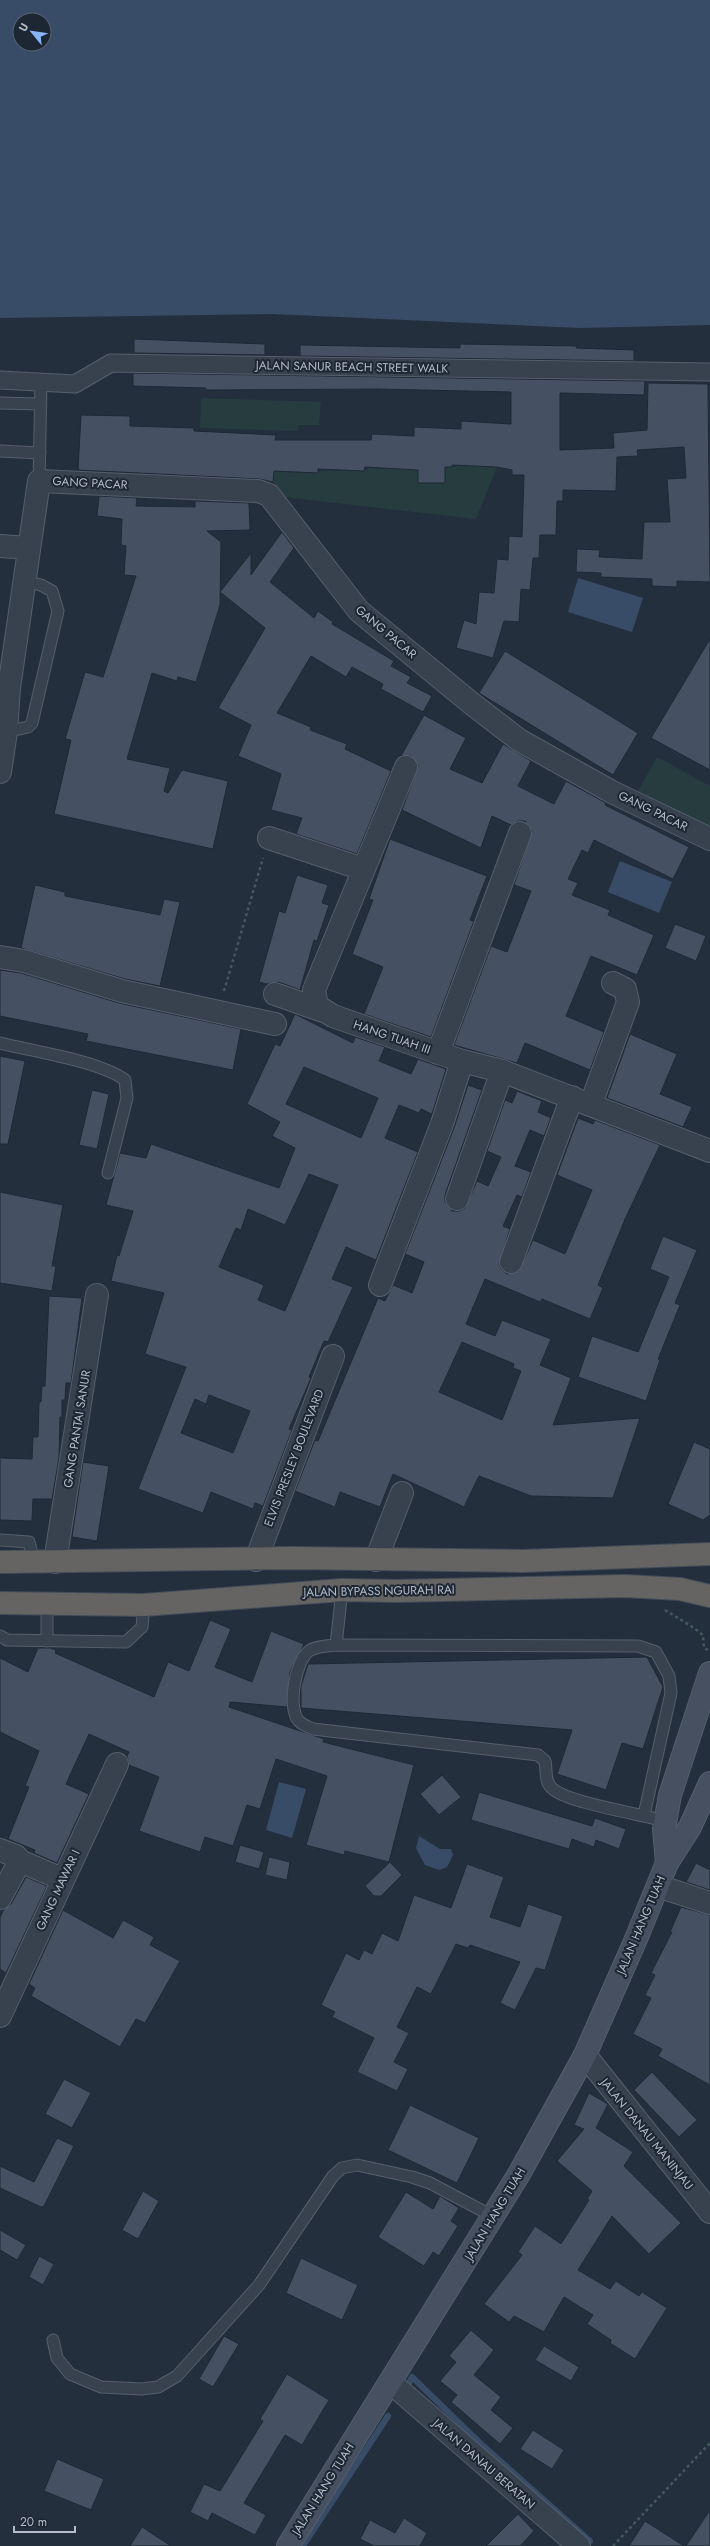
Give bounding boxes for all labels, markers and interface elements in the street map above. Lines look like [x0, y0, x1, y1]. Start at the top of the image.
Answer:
north arrow [12, 12, 52, 52]
text: U [14, 20, 32, 34]
street label: JALAN SANUR BEACH STREET WALK [254, 356, 449, 378]
street label: GANG PACAR [52, 472, 128, 494]
street label: GANG PACAR [351, 601, 421, 663]
street label: GANG PACAR [615, 786, 691, 836]
street label: HANG TUAH III [351, 1015, 433, 1059]
street label: GANG PANTAI SANUR [59, 1369, 95, 1489]
street label: ELVIS PRESLEY BOULEVARD [259, 1387, 329, 1529]
street label: JALAN BYPASS NGURAH RAI [301, 1581, 455, 1601]
street label: GANG MAWAR I [31, 1847, 85, 1933]
street label: JALAN HANG TUAH [611, 1873, 670, 1979]
street label: JALAN DANAU MANINJAU [595, 2073, 698, 2194]
street label: JALAN HANG TUAH [459, 2164, 530, 2266]
street label: JALAN DANAU BERATAN [427, 2413, 539, 2513]
street label: JALAN HANG TUAH [286, 2439, 359, 2540]
scale bar [14, 2508, 75, 2534]
text: 20 m [20, 2513, 47, 2531]

